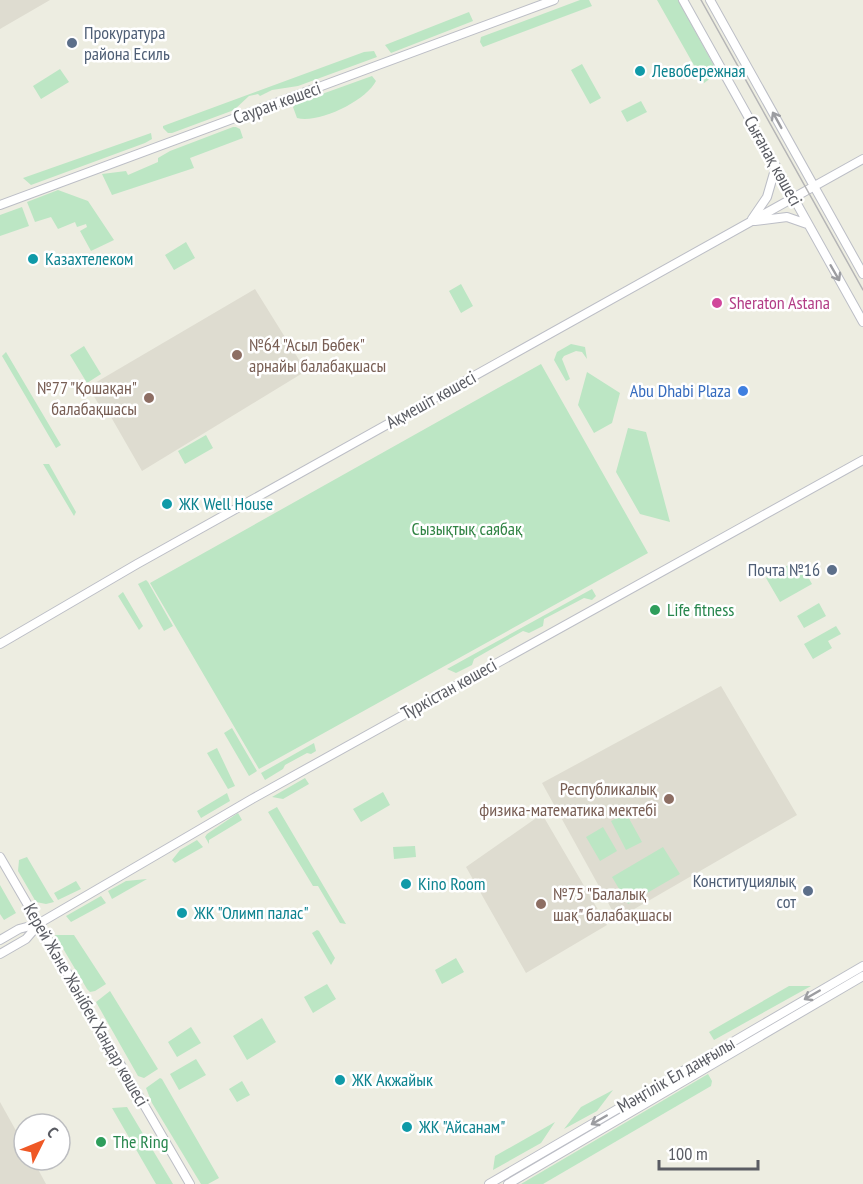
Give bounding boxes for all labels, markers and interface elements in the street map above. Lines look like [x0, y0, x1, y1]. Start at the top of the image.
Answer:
place label: Прокуратура района Есиль [84, 21, 170, 65]
marker: Прокуратура района Есиль [65, 36, 79, 50]
place label: Левобережная [651, 59, 746, 82]
marker: Левобережная [633, 64, 647, 78]
street label: Сауран көшесі [230, 76, 324, 129]
street label: Сығанақ көшесі [739, 112, 808, 210]
one-way arrow [771, 112, 782, 130]
place label: Казахтелеком [45, 247, 133, 270]
marker: Казахтелеком [26, 252, 40, 266]
one-way arrow [829, 264, 841, 281]
place label: Sheraton Astana [729, 291, 830, 314]
marker: Sheraton Astana [710, 296, 724, 310]
place label: №64 "Асыл Бөбек" арнайы балабақшасы [249, 333, 386, 377]
marker: №64 "Асыл Бөбек" арнайы балабақшасы [230, 348, 244, 362]
street label: Ақмешіт көшесі [382, 365, 480, 434]
place label: №77 "Қошақан" балабақшасы [37, 376, 137, 420]
place label: Abu Dhabi Plaza [630, 379, 731, 402]
marker: Abu Dhabi Plaza [736, 384, 750, 398]
marker: №77 "Қошақан" балабақшасы [142, 391, 156, 405]
place label: ЖК Well House [178, 492, 273, 515]
marker: ЖК Well House [160, 497, 174, 511]
park label: Сызықтық саябақ [412, 517, 523, 540]
place label: Почта №16 [748, 558, 820, 581]
marker: Почта №16 [825, 563, 839, 577]
place label: Life fitness [667, 598, 734, 621]
marker: Life fitness [648, 603, 662, 617]
street label: Түркістан көшесі [397, 653, 501, 724]
place label: Республикалық физика-математика мектебі [479, 777, 658, 821]
marker: Республикалық физика-математика мектебі [662, 792, 676, 806]
place label: Конституциялық сот [693, 869, 797, 913]
place label: Kino Room [418, 872, 485, 895]
marker: Kino Room [399, 877, 413, 891]
place label: №75 "Балалық шақ" балабақшасы [553, 882, 672, 926]
marker: Конституциялық сот [801, 884, 815, 898]
marker: №75 "Балалық шақ" балабақшасы [534, 897, 548, 911]
street label: Керей Және Жәнібек Хандар көшесі [19, 899, 154, 1110]
place label: ЖК "Олимп палас" [193, 901, 309, 924]
marker: ЖК "Олимп палас" [175, 906, 189, 920]
one-way arrow [804, 990, 821, 1002]
street label: Мәңгілік Ел даңғылы [613, 1032, 739, 1118]
place label: ЖК Акжайык [351, 1068, 433, 1091]
marker: ЖК Акжайык [333, 1073, 347, 1087]
north arrow [12, 1112, 72, 1172]
one-way arrow [591, 1114, 608, 1126]
place label: ЖК "Айсанам" [418, 1115, 505, 1138]
marker: ЖК "Айсанам" [400, 1120, 414, 1134]
text: С [43, 1122, 63, 1142]
place label: The Ring [113, 1130, 168, 1153]
scale bar [659, 1133, 758, 1171]
marker: The Ring [94, 1135, 108, 1149]
text: 100 m [668, 1142, 708, 1165]

